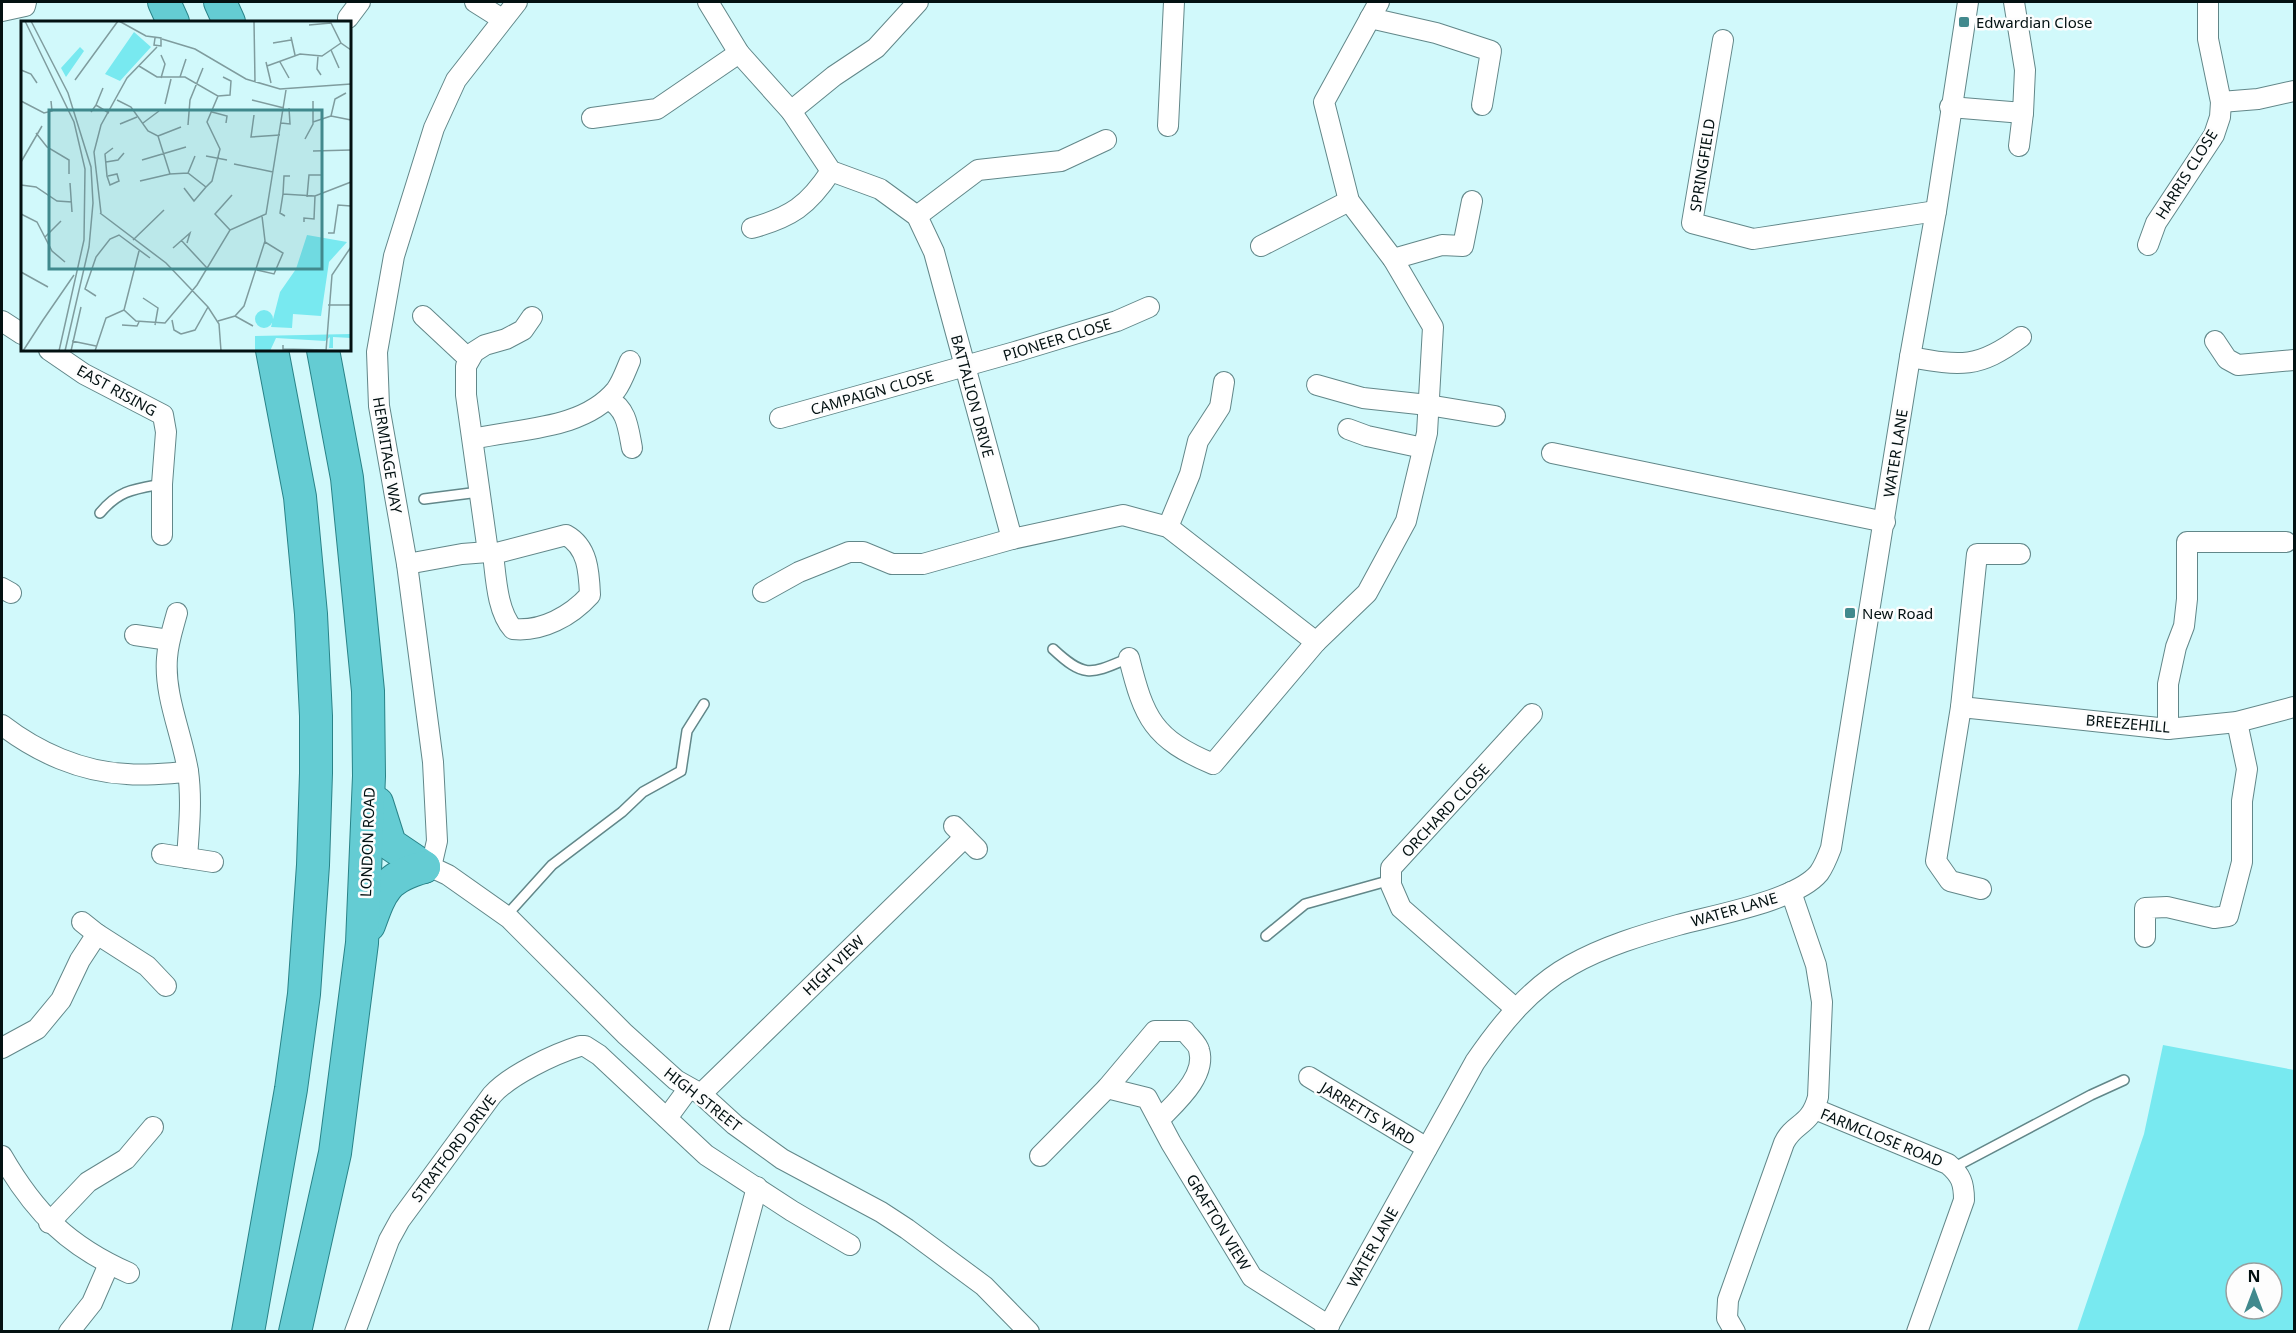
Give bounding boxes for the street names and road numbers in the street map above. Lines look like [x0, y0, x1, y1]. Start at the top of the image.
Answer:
street label: SPRINGFIELD [1685, 117, 1719, 213]
street label: HARRIS CLOSE [2151, 125, 2221, 223]
street label: PIONEER CLOSE [1000, 313, 1114, 365]
street label: BATTALION DRIVE [947, 332, 999, 460]
street label: EAST RISING [73, 360, 161, 420]
street label: CAMPAIGN CLOSE [808, 365, 936, 419]
street label: HERMITAGE WAY [369, 395, 407, 515]
street label: WATER LANE [1878, 407, 1912, 499]
street label: BREEZEHILL [2085, 709, 2171, 737]
street label: ORCHARD CLOSE [1397, 759, 1493, 861]
street label: LONDON ROAD [355, 787, 379, 897]
street label: WATER LANE [1688, 887, 1780, 931]
street label: HIGH VIEW [798, 931, 868, 999]
street label: HIGH STREET [660, 1062, 746, 1136]
street label: JARRETTS YARD [1315, 1076, 1419, 1149]
street label: STRATFORD DRIVE [406, 1090, 500, 1206]
street label: FARMCLOSE ROAD [1818, 1103, 1946, 1171]
street label: GRAFTON VIEW [1182, 1170, 1256, 1274]
street label: WATER LANE [1342, 1203, 1402, 1291]

